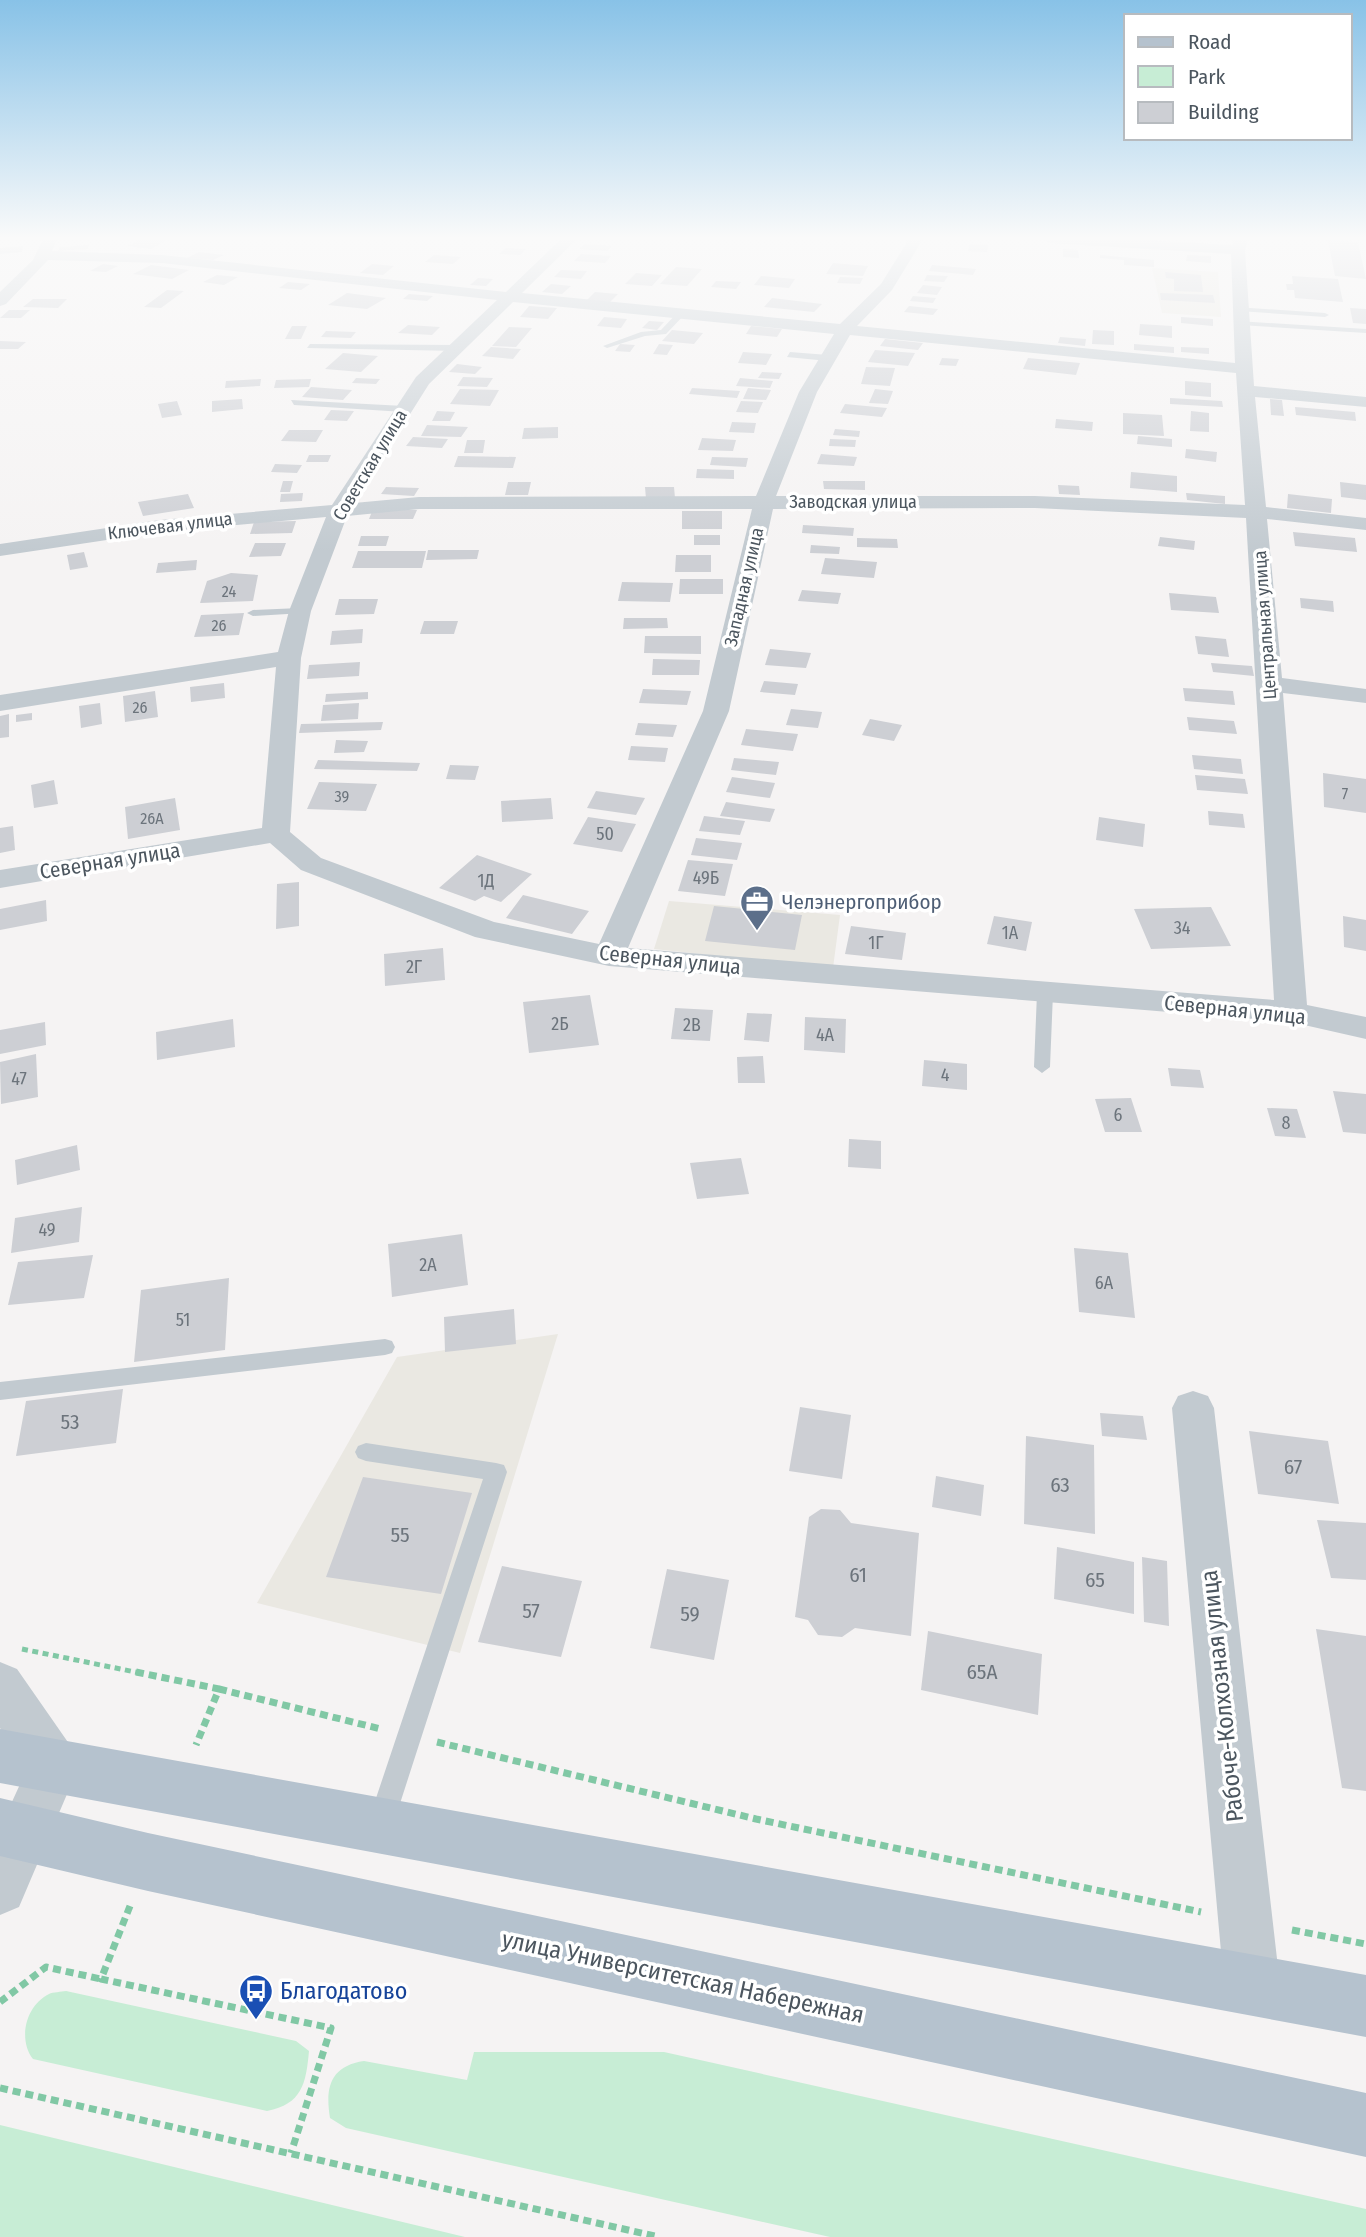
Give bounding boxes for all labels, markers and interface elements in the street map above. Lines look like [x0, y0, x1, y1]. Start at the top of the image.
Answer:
legend [1124, 14, 1352, 140]
text: Road [1188, 29, 1232, 55]
text: Park [1188, 64, 1226, 90]
text: Building [1188, 99, 1259, 125]
street label: Советская улица [328, 405, 412, 524]
street label: Заводская улица [789, 491, 917, 513]
street label: Ключевая улица [106, 507, 234, 545]
street label: Западная улица [720, 525, 768, 649]
street label: Центральная улица [1249, 550, 1281, 700]
house number: 24 [222, 582, 236, 601]
house number: 26 [212, 616, 227, 635]
house number: 26 [133, 698, 148, 717]
house number: 7 [1342, 784, 1349, 803]
house number: 39 [335, 787, 350, 806]
house number: 26А [140, 809, 164, 828]
house number: 50 [596, 823, 614, 845]
street label: Северная улица [38, 837, 182, 885]
house number: 49Б [693, 867, 719, 889]
house number: 1Д [477, 870, 495, 892]
office icon: Челэнергоприбор [738, 883, 776, 932]
place label: Челэнергоприбор [782, 889, 942, 915]
house number: 34 [1174, 917, 1191, 939]
house number: 1А [1002, 922, 1019, 944]
house number: 1Г [868, 932, 884, 954]
street label: Северная улица [598, 940, 742, 980]
house number: 2Г [406, 956, 423, 978]
street label: Северная улица [1163, 990, 1307, 1030]
house number: 2Б [551, 1013, 569, 1035]
house number: 2В [683, 1014, 701, 1036]
house number: 4А [816, 1024, 835, 1046]
house number: 4 [941, 1064, 950, 1086]
house number: 47 [11, 1068, 27, 1090]
house number: 6 [1114, 1104, 1123, 1126]
house number: 8 [1282, 1112, 1291, 1134]
house number: 49 [38, 1219, 56, 1241]
house number: 2А [419, 1254, 437, 1276]
house number: 6А [1095, 1272, 1114, 1294]
house number: 51 [176, 1309, 190, 1331]
house number: 53 [61, 1409, 79, 1435]
house number: 67 [1284, 1454, 1302, 1480]
house number: 63 [1050, 1472, 1070, 1498]
house number: 55 [390, 1522, 410, 1548]
house number: 61 [849, 1562, 867, 1588]
house number: 65 [1085, 1567, 1105, 1593]
street label: Рабоче-Колхозная улица [1195, 1569, 1249, 1823]
house number: 57 [522, 1598, 540, 1624]
house number: 59 [680, 1601, 700, 1627]
house number: 65А [967, 1659, 998, 1685]
street label: улица Университетская Набережная [500, 1925, 866, 2029]
bus stop icon: Благодатово [237, 1972, 275, 2021]
place label: Благодатово [280, 1977, 407, 2005]

